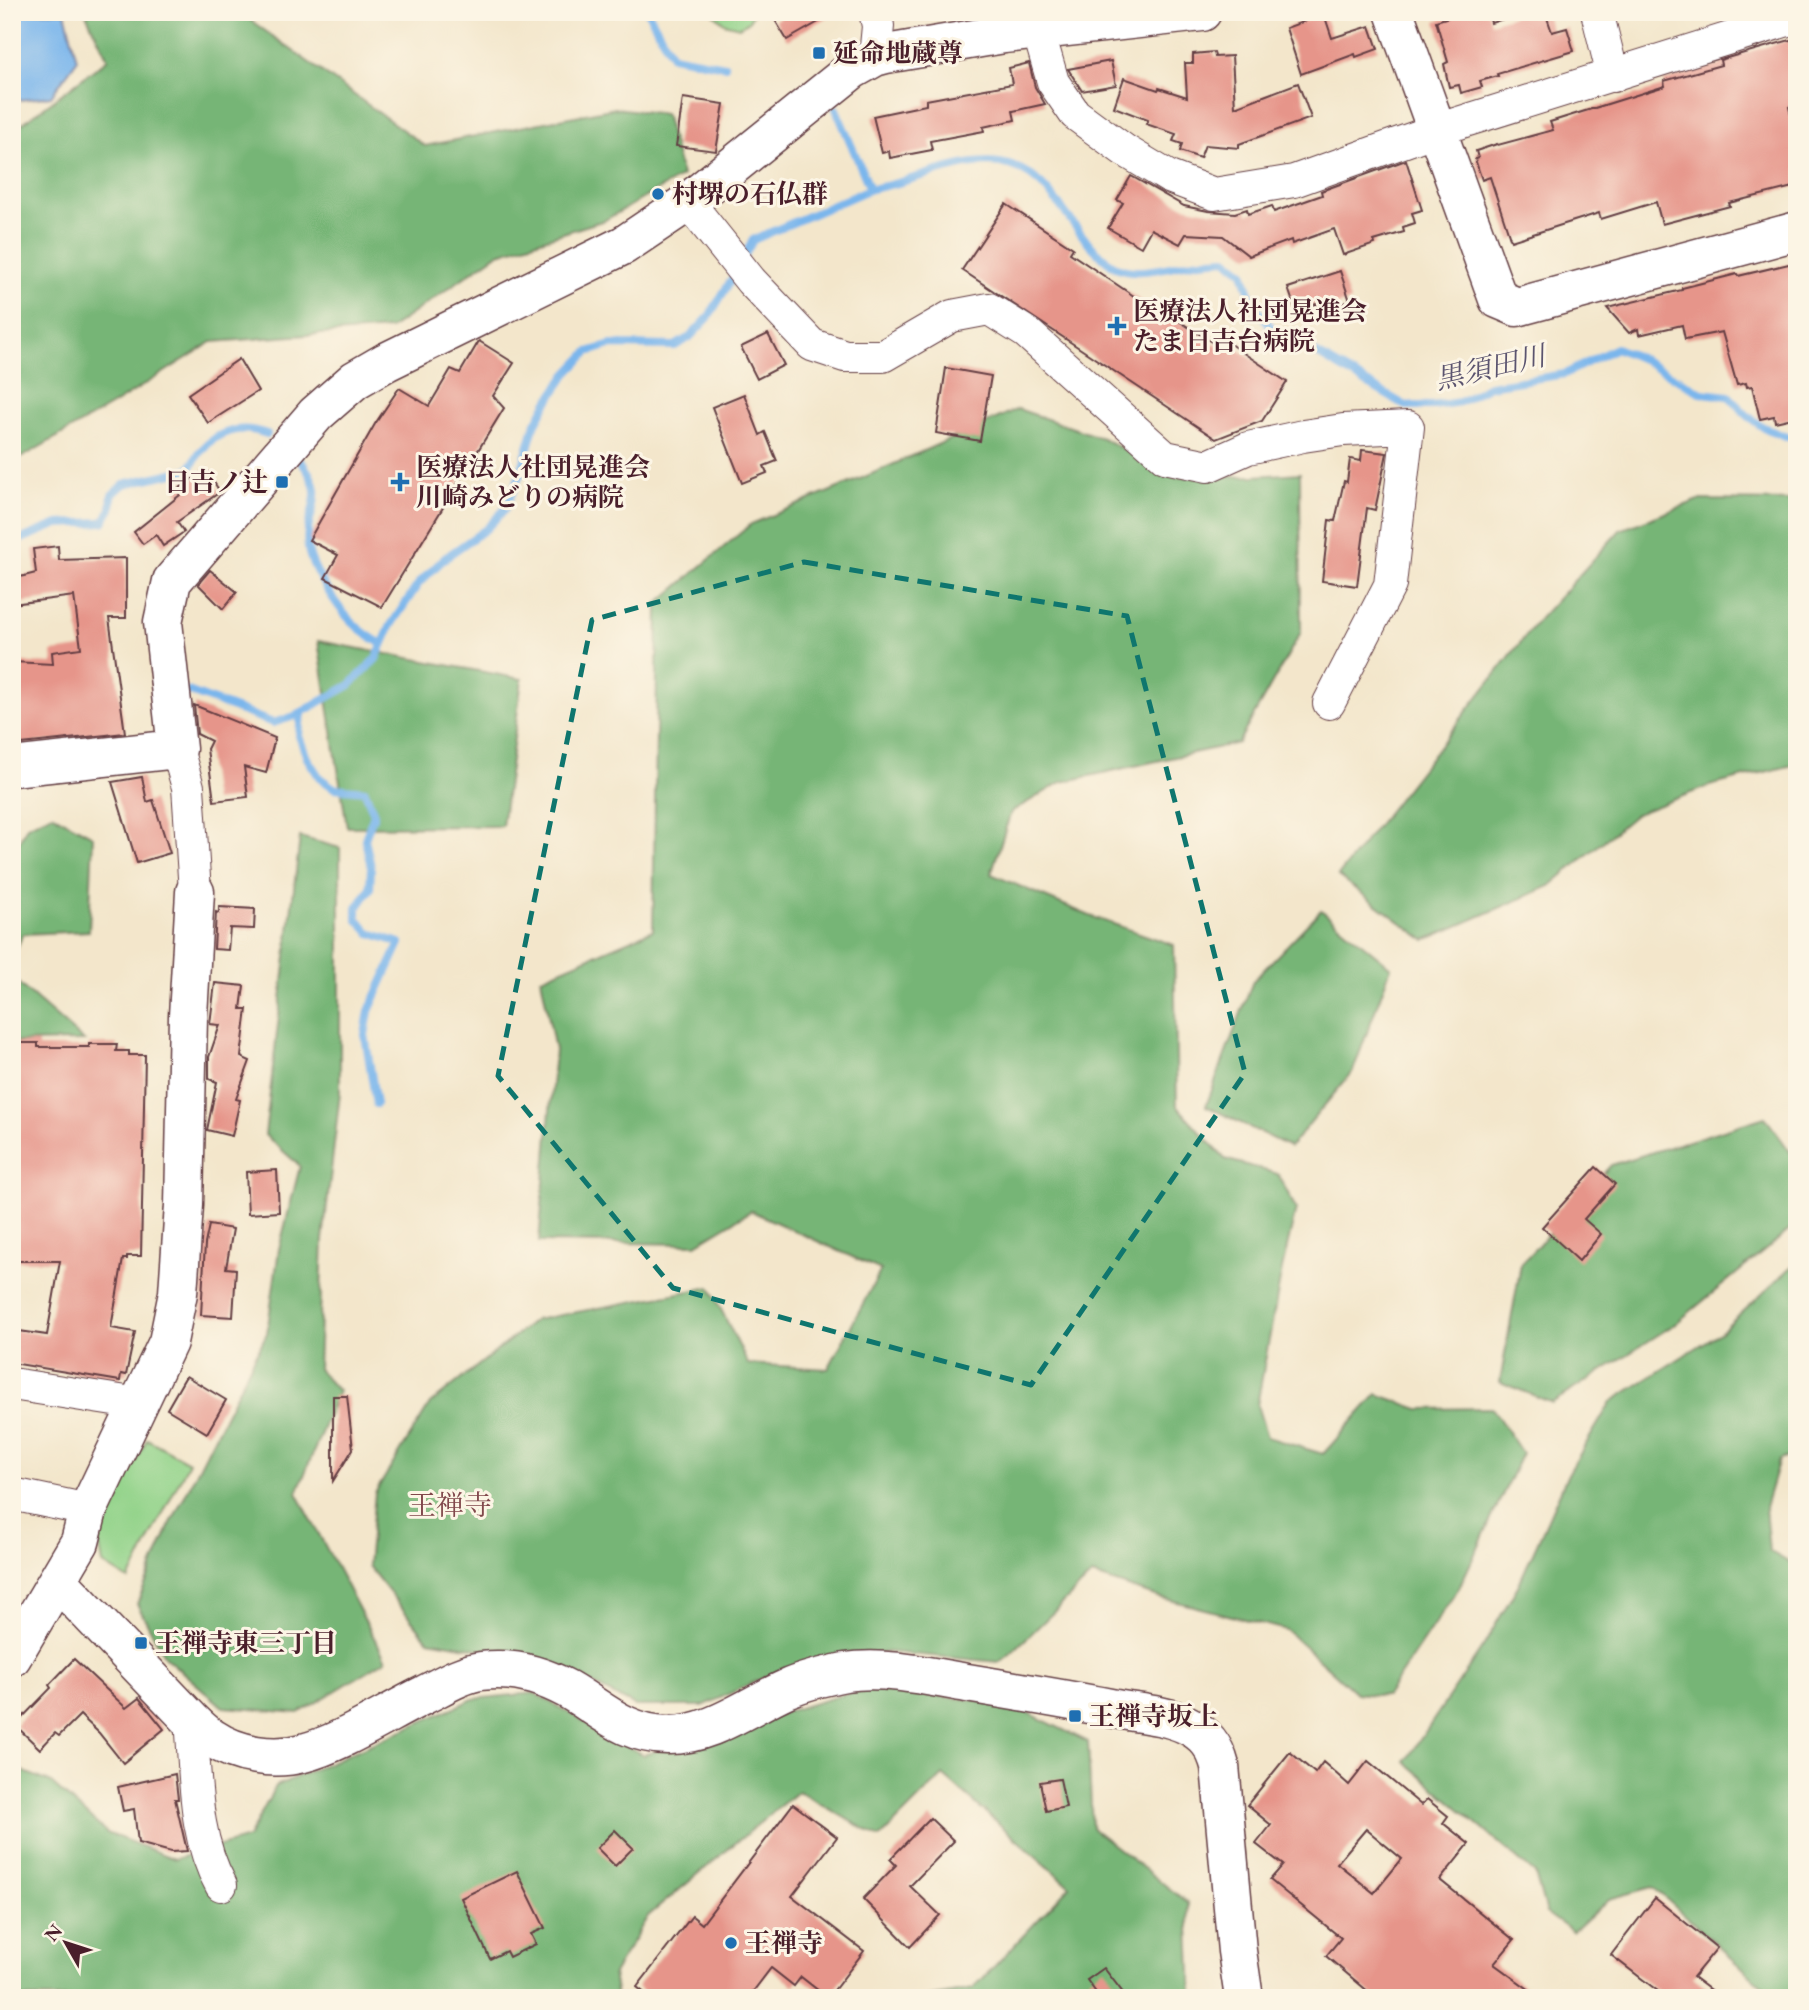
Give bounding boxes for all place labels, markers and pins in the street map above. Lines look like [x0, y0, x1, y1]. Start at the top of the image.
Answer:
place label: 延命地蔵尊 [833, 36, 963, 70]
marker: 延命地蔵尊 [811, 45, 827, 61]
place label: 村堺の石仏群 [672, 177, 828, 211]
marker: 村堺の石仏群 [650, 186, 666, 202]
place label: 医療法人社団晃進会 たま日吉台病院 [1133, 294, 1367, 358]
marker: 医療法人社団晃進会 たま日吉台病院 [1107, 316, 1127, 336]
place label: 医療法人社団晃進会 川崎みどりの病院 [416, 450, 650, 514]
place label: 日吉ノ辻 [164, 465, 268, 499]
marker: 医療法人社団晃進会 川崎みどりの病院 [390, 472, 410, 492]
marker: 日吉ノ辻 [274, 474, 290, 490]
place label: 王禅寺東三丁目 [155, 1626, 337, 1660]
marker: 王禅寺東三丁目 [133, 1635, 149, 1651]
place label: 王禅寺坂上 [1089, 1699, 1219, 1733]
marker: 王禅寺坂上 [1067, 1708, 1083, 1724]
place label: 王禅寺 [745, 1926, 823, 1960]
marker: 王禅寺 [723, 1935, 739, 1951]

